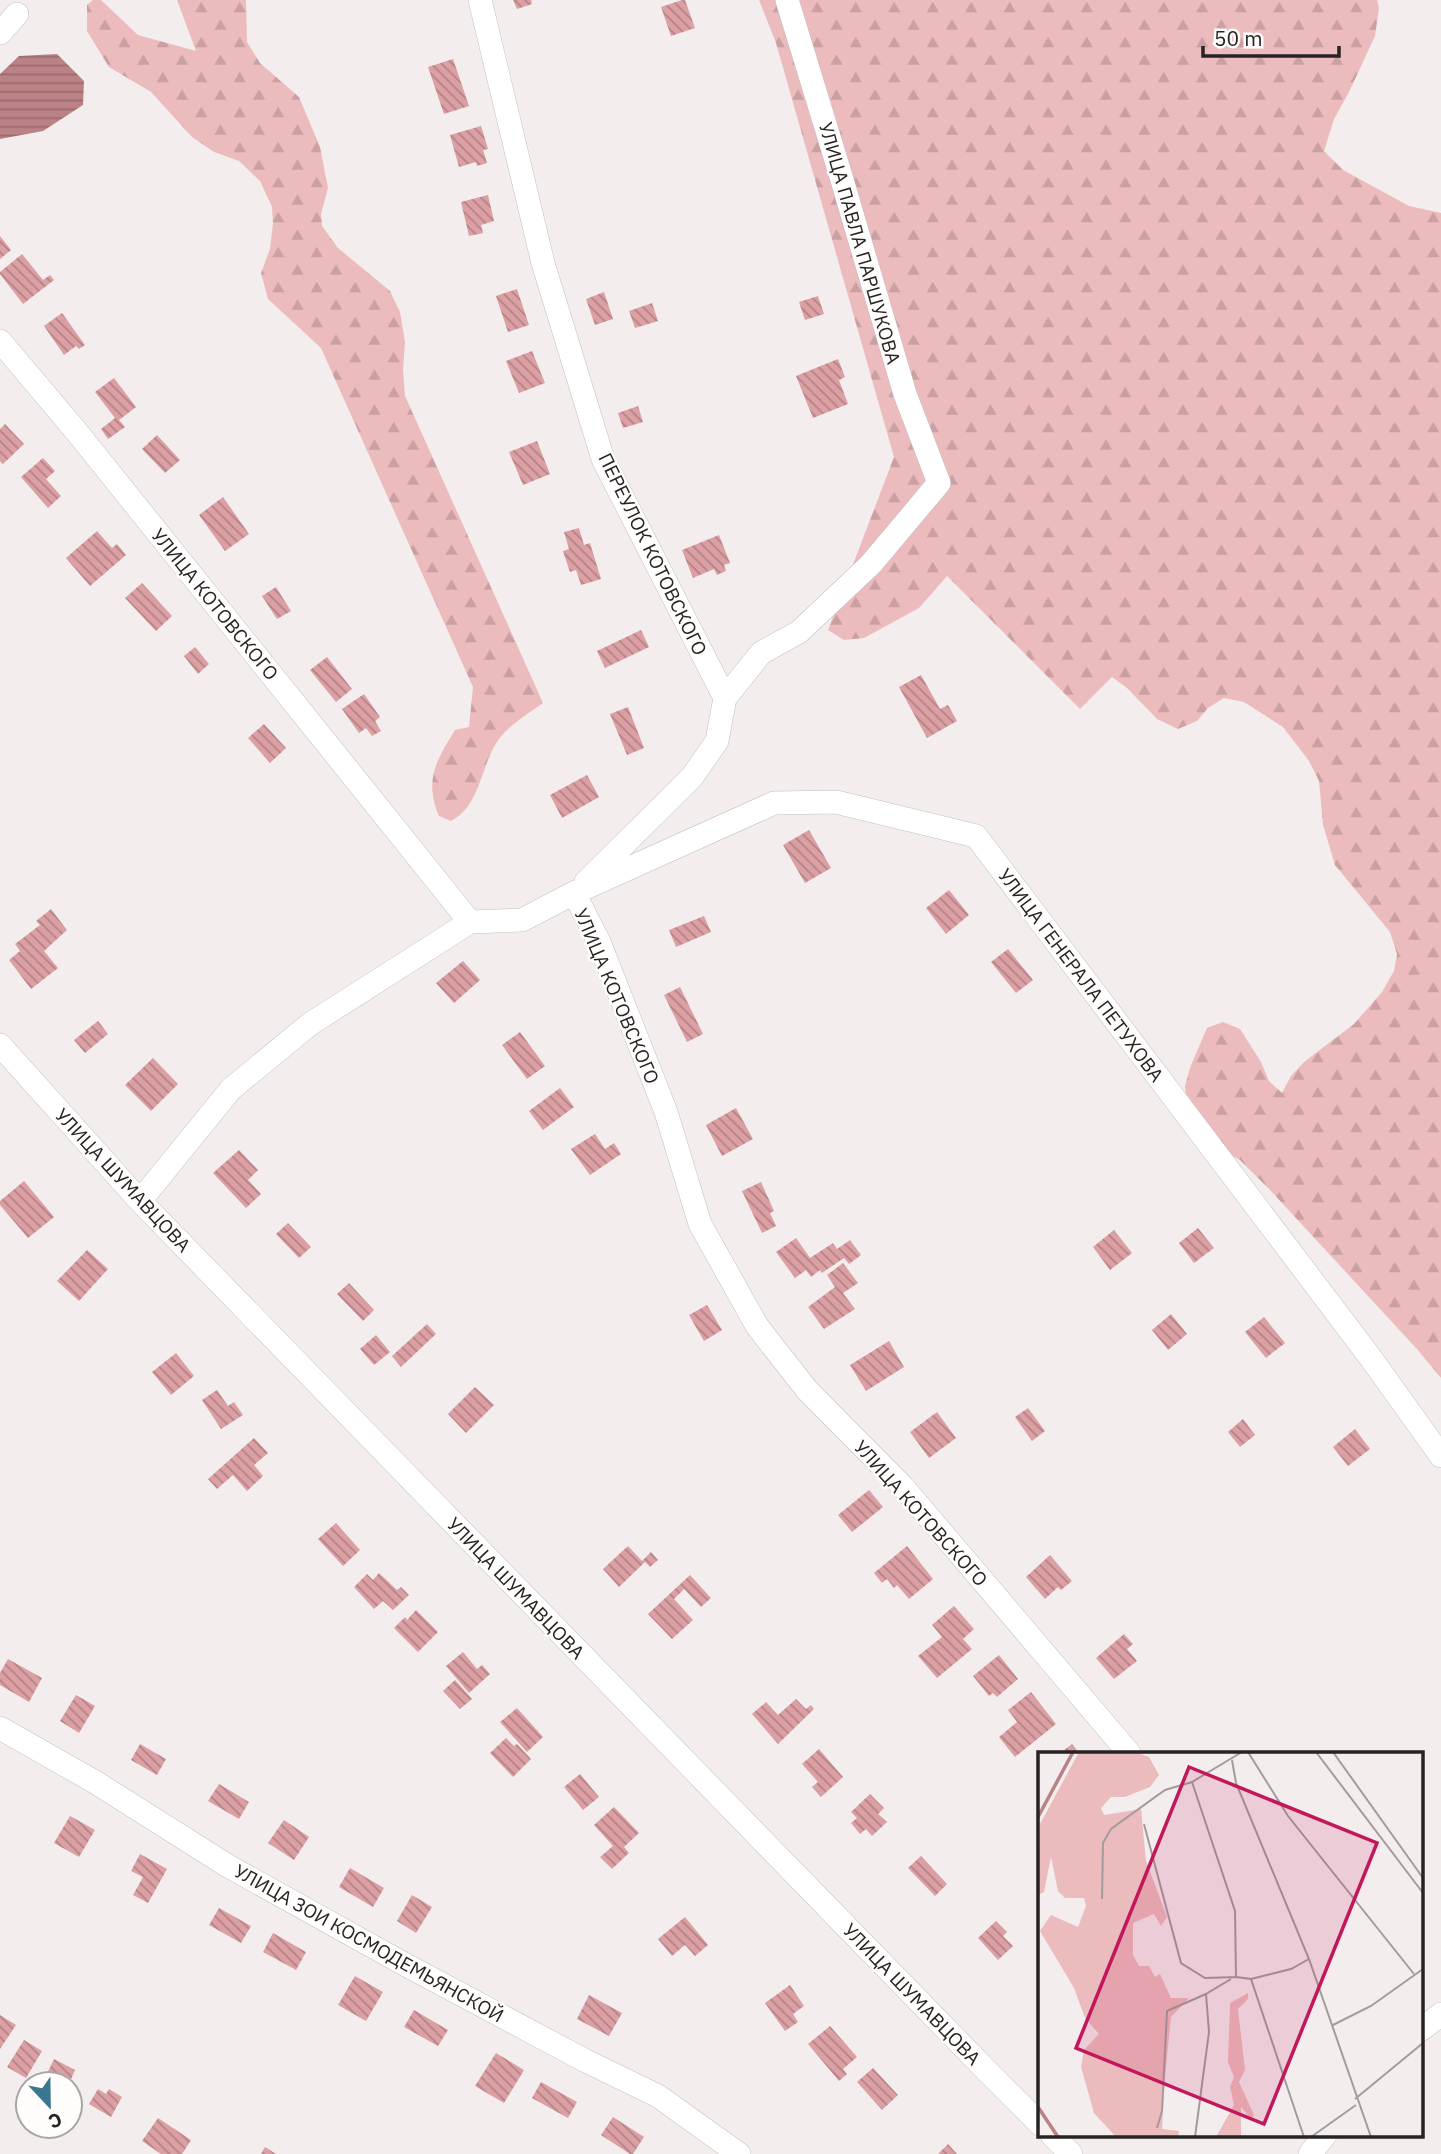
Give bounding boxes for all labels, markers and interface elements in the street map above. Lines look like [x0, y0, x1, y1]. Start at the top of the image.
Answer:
scale bar [1203, 14, 1340, 58]
text: 50 m [1214, 24, 1263, 52]
street label: УЛИЦА ПАВЛА ПАРШУКОВА [814, 119, 906, 367]
street label: ПЕРЕУЛОК КОТОВСКОГО [594, 449, 712, 659]
street label: УЛИЦА КОТОВСКОГО [146, 523, 284, 685]
street label: УЛИЦА ГЕНЕРАЛА ПЕТУХОВА [993, 864, 1169, 1086]
street label: УЛИЦА КОТОВСКОГО [569, 905, 665, 1087]
street label: УЛИЦА ШУМАВЦОВА [50, 1103, 196, 1257]
street label: УЛИЦА КОТОВСКОГО [849, 1435, 993, 1591]
street label: УЛИЦА ШУМАВЦОВА [442, 1512, 590, 1664]
inset map [1038, 1752, 1424, 2136]
street label: УЛИЦА ЗОИ КОСМОДЕМЬЯНСКОЙ [230, 1859, 508, 2027]
street label: УЛИЦА ШУМАВЦОВА [838, 1918, 986, 2070]
north arrow [14, 2070, 84, 2140]
text: С [45, 2107, 66, 2134]

